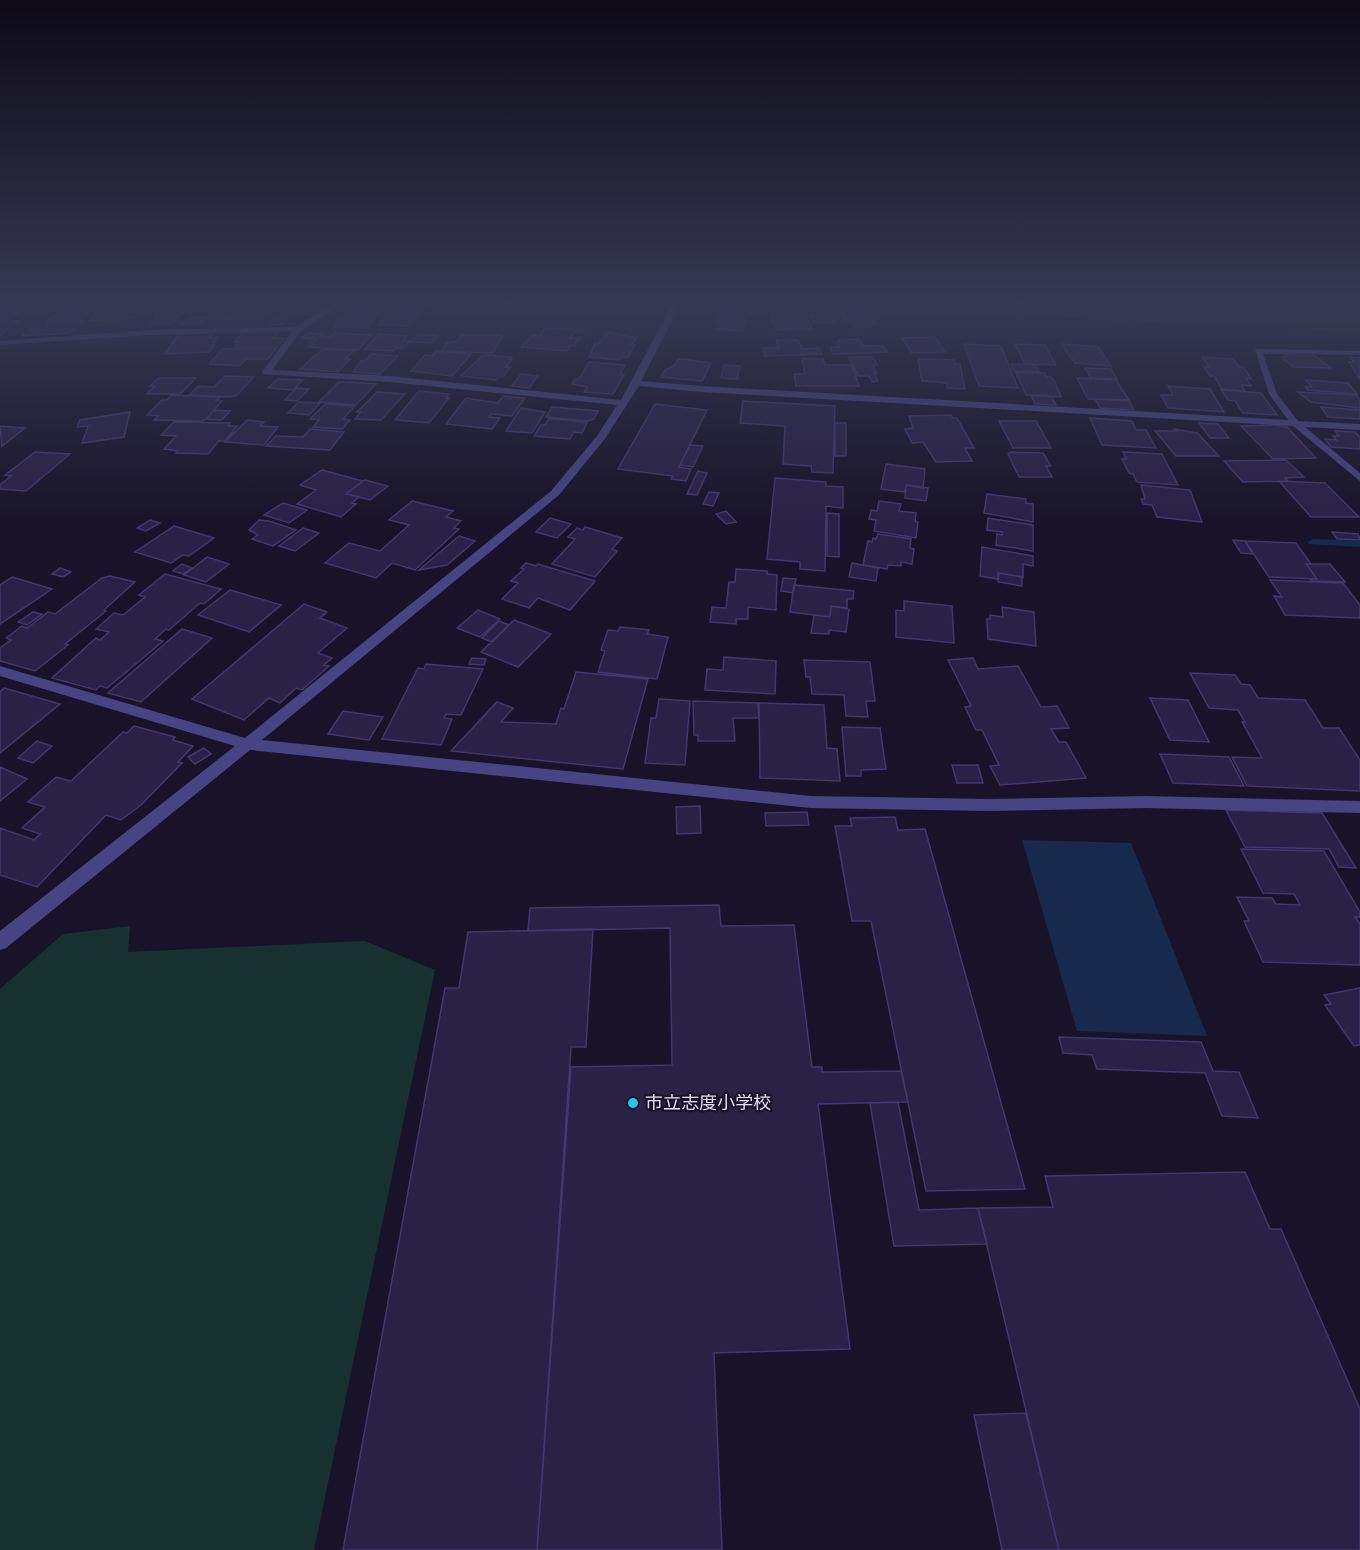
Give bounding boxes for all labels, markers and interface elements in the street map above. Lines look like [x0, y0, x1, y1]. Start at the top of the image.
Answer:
place label: 市立志度小学校 [645, 1092, 771, 1114]
marker: 市立志度小学校 [626, 1096, 640, 1110]

